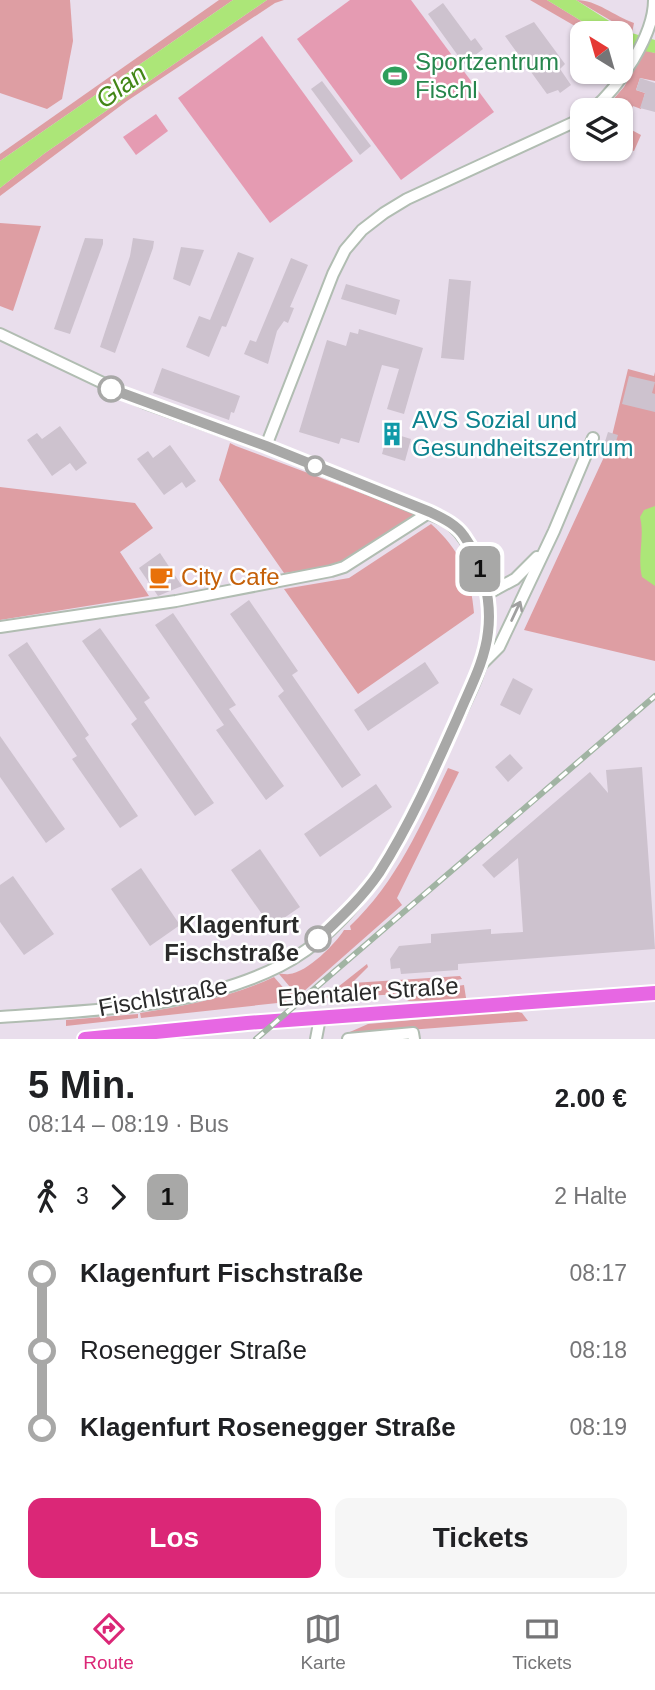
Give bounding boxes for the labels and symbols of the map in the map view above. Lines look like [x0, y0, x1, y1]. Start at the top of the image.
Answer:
north arrow [570, 21, 634, 84]
place label: Sportzentrum Fischl [415, 48, 559, 103]
water label: Glan [90, 58, 152, 114]
sports icon: Sportzentrum Fischl [381, 62, 409, 90]
unlabelled marker [98, 376, 124, 402]
place label: AVS Sozial und Gesundheitszentrum [412, 406, 633, 461]
building icon: AVS Sozial und Gesundheitszentrum [378, 420, 406, 448]
unlabelled marker [305, 456, 325, 476]
line badge: 1 [457, 546, 503, 592]
cafe icon: City Cafe [147, 563, 175, 591]
place label: City Cafe [181, 563, 280, 590]
one-way arrow [510, 601, 523, 622]
place label: Klagenfurt Fischstraße [164, 911, 299, 966]
marker: Klagenfurt Fischstraße [305, 926, 331, 952]
street label: Fischlstraße [96, 972, 230, 1021]
street label: Ebentaler Straße [277, 972, 459, 1011]

